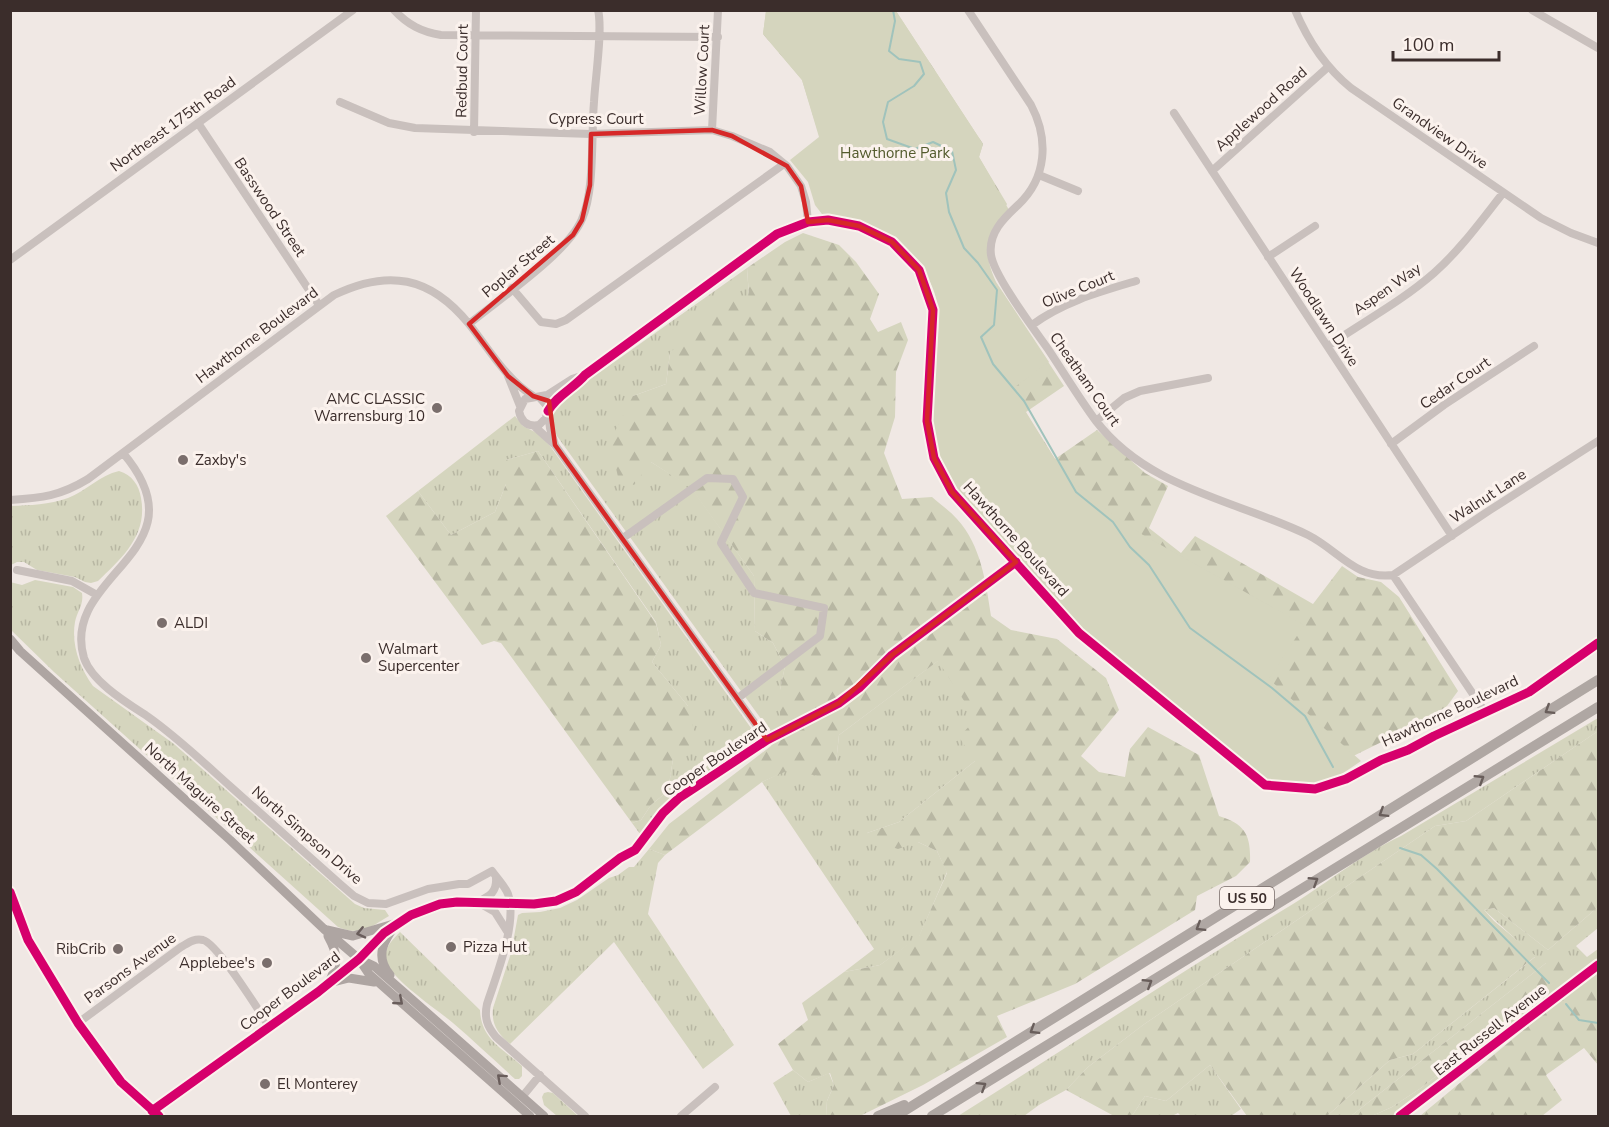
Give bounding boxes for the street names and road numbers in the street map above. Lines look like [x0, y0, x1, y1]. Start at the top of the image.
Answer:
street label: Redbud Court [451, 23, 473, 118]
street label: Willow Court [690, 23, 714, 116]
street label: Applewood Road [1211, 62, 1311, 156]
street label: Northeast 175th Road [106, 72, 240, 176]
street label: Grandview Drive [1388, 93, 1492, 173]
street label: Cypress Court [548, 109, 644, 129]
street label: Basswood Street [230, 154, 311, 261]
street label: Poplar Street [478, 229, 559, 302]
street label: Aspen Way [1349, 258, 1425, 320]
street label: Woodlawn Drive [1285, 264, 1363, 370]
street label: Olive Court [1039, 265, 1118, 313]
street label: Hawthorne Boulevard [192, 282, 322, 388]
street label: Cheatham Court [1045, 328, 1125, 431]
street label: Cedar Court [1416, 352, 1495, 414]
street label: Walnut Lane [1446, 464, 1530, 528]
street label: Hawthorne Boulevard [959, 477, 1073, 601]
street label: Hawthorne Boulevard [1378, 671, 1522, 751]
street label: Cooper Boulevard [659, 717, 771, 801]
street label: North Maguire Street [140, 738, 260, 849]
street label: North Simpson Drive [247, 781, 367, 889]
road number: US 50 [1220, 887, 1274, 909]
street label: Parsons Avenue [80, 928, 180, 1008]
street label: Cooper Boulevard [236, 947, 344, 1035]
street label: East Russell Avenue [1430, 980, 1550, 1080]

